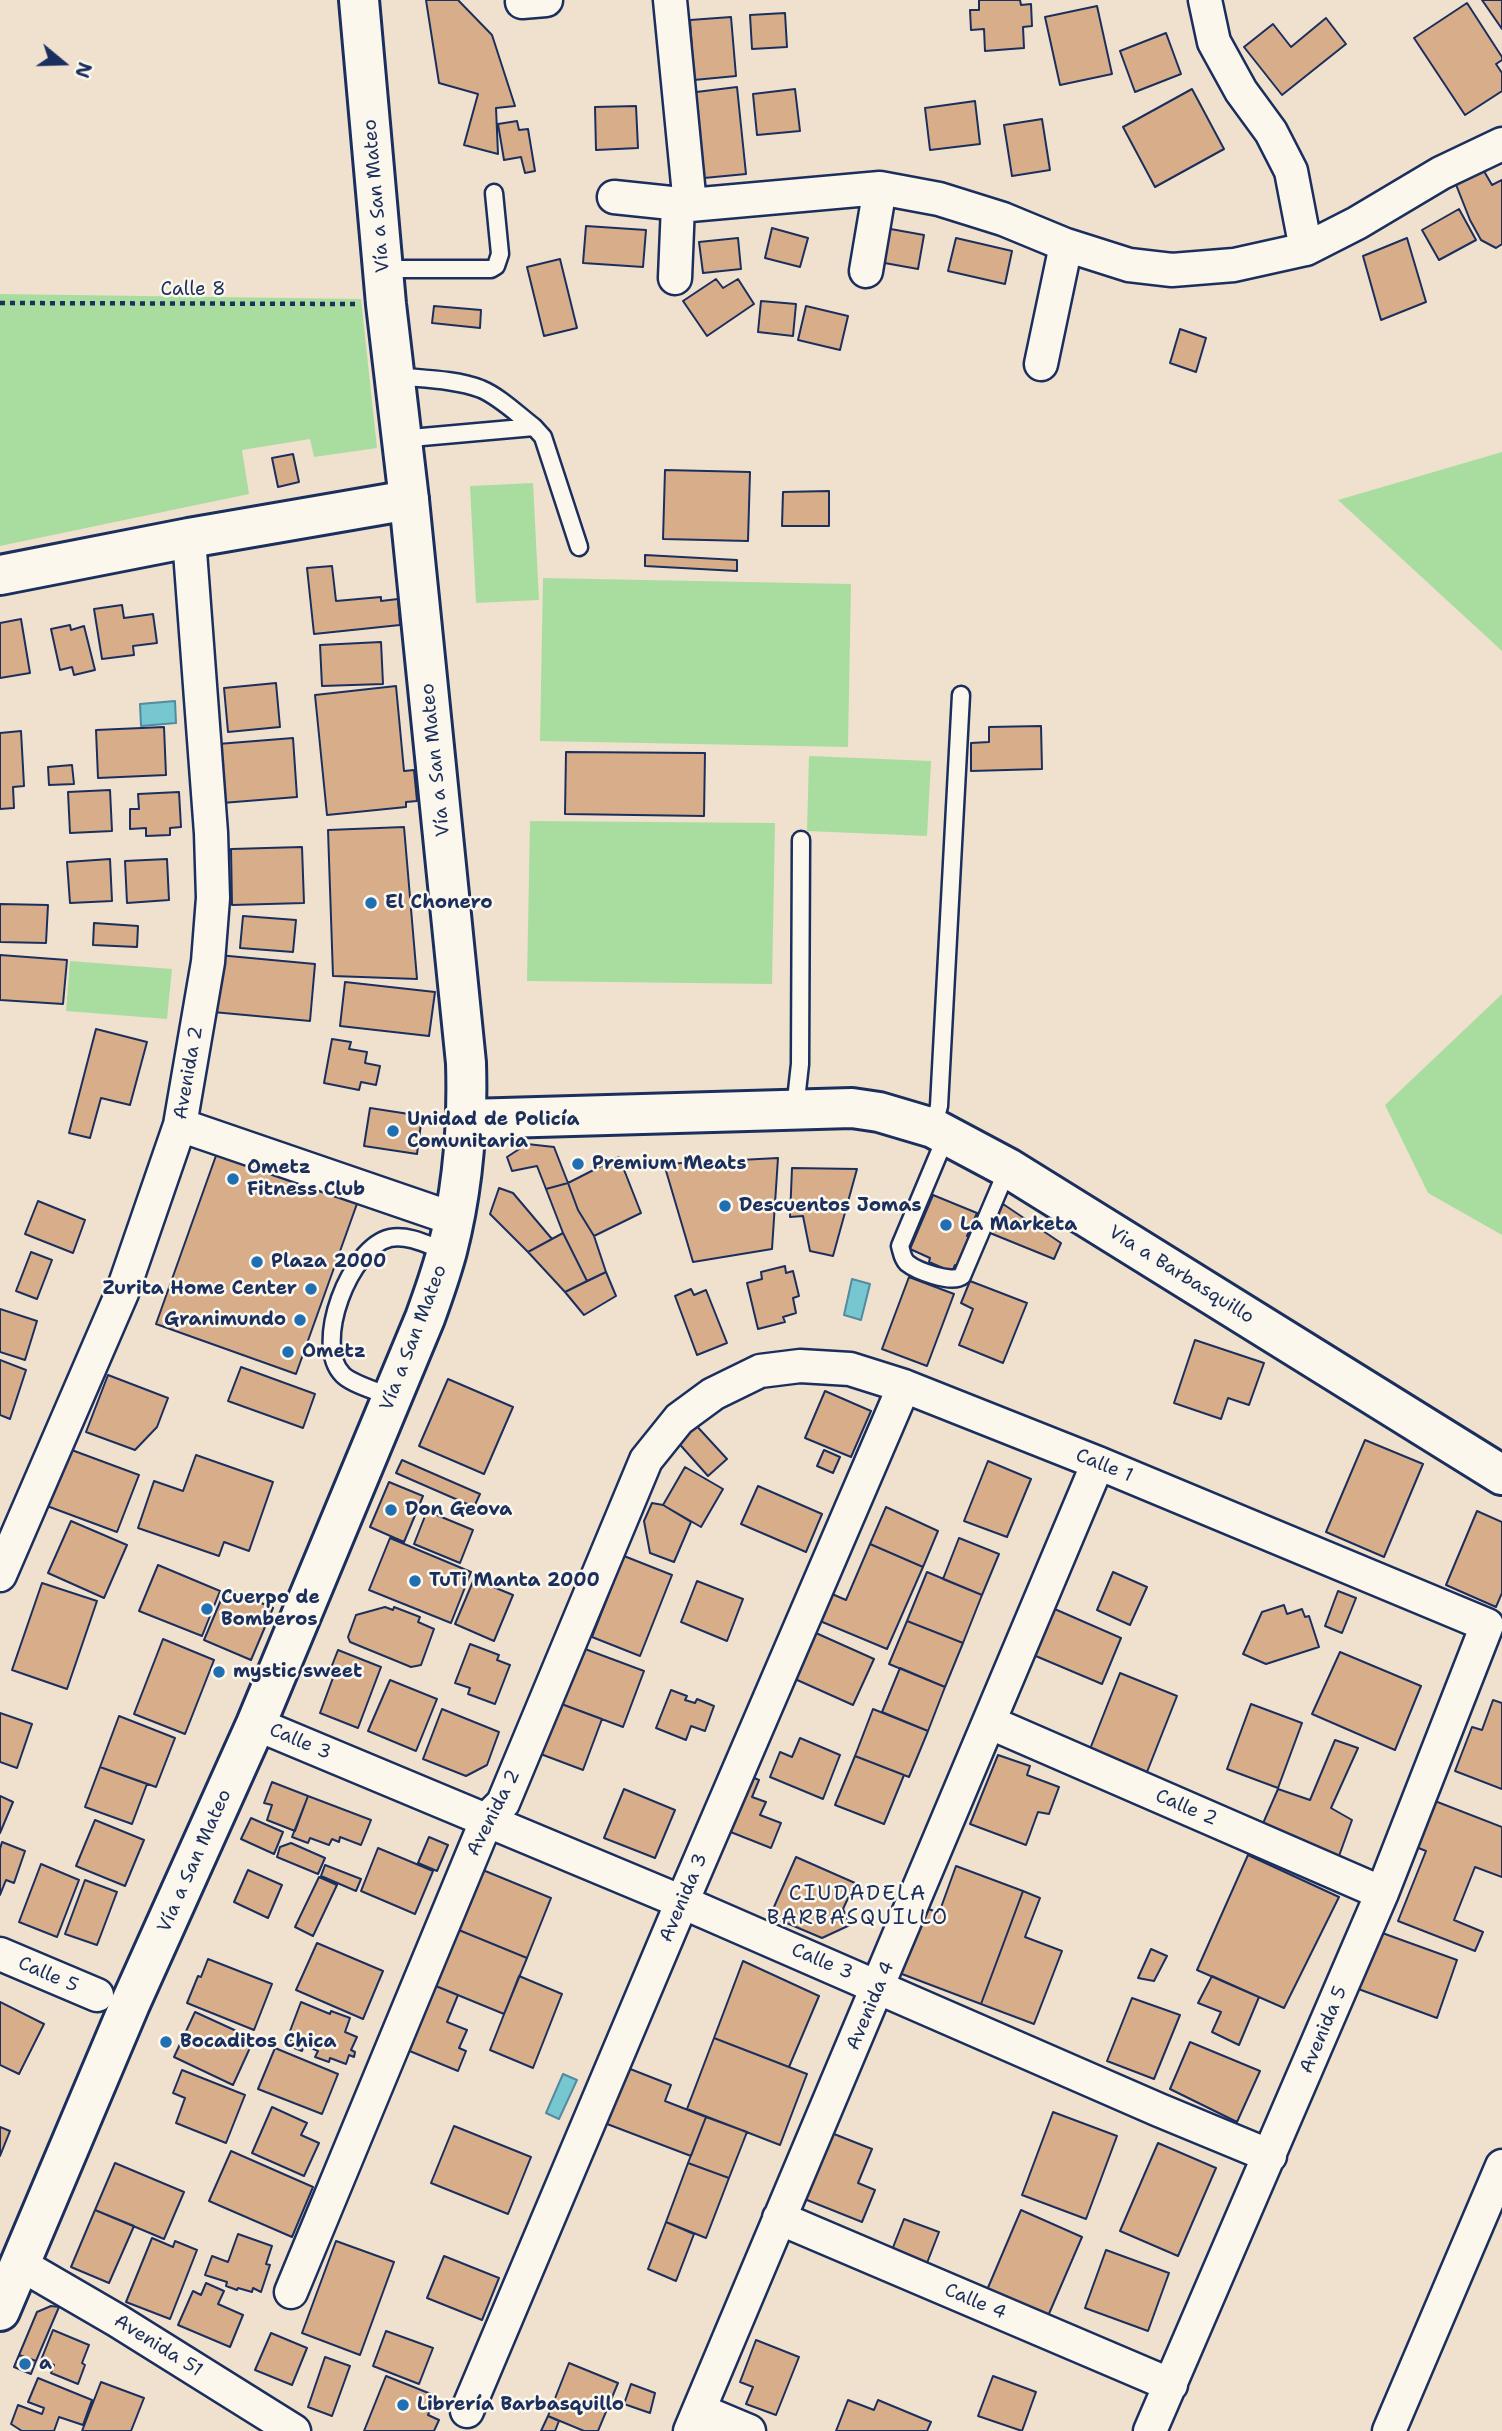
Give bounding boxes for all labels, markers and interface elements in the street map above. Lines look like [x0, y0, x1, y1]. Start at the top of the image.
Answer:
north arrow [28, 28, 98, 98]
text: N [69, 59, 98, 81]
street label: Vía a San Mateo [359, 118, 395, 274]
street label: Calle 8 [161, 279, 225, 301]
street label: Vía a San Mateo [417, 682, 455, 838]
place label: El Chonero [385, 892, 493, 914]
marker: El Chonero [363, 895, 379, 911]
street label: Avenida 2 [170, 1025, 208, 1121]
place label: Unidad de Policía Comunitaria [407, 1109, 579, 1153]
marker: Unidad de Policía Comunitaria [385, 1123, 401, 1139]
place label: Premium Meats [592, 1153, 746, 1175]
marker: Premium Meats [570, 1156, 586, 1172]
place label: Ometz Fitness Club [247, 1157, 365, 1201]
marker: Ometz Fitness Club [225, 1171, 241, 1187]
place label: Descuentos Jomas [739, 1195, 921, 1217]
marker: Descuentos Jomas [717, 1198, 733, 1214]
place label: La Marketa [960, 1214, 1077, 1236]
marker: La Marketa [938, 1217, 954, 1233]
street label: Via a Barbasquillo [1104, 1221, 1258, 1329]
place label: Plaza 2000 [271, 1251, 386, 1273]
marker: Plaza 2000 [249, 1254, 265, 1270]
street label: Vía a San Mateo [376, 1262, 452, 1414]
place label: Zurita Home Center [103, 1278, 297, 1300]
marker: Zurita Home Center [303, 1281, 319, 1297]
place label: Granimundo [164, 1309, 286, 1331]
marker: Granimundo [292, 1312, 308, 1328]
place label: Ometz [302, 1341, 366, 1363]
marker: Ometz [280, 1344, 296, 1360]
street label: Calle 1 [1072, 1444, 1136, 1488]
place label: Don Geova [405, 1499, 512, 1521]
marker: Don Geova [383, 1502, 399, 1518]
place label: TuTi Manta 2000 [429, 1570, 600, 1592]
marker: TuTi Manta 2000 [407, 1573, 423, 1589]
place label: Cuerpo de Bomberos [221, 1587, 320, 1631]
marker: Cuerpo de Bomberos [199, 1601, 215, 1617]
place label: mystic sweet [233, 1661, 362, 1683]
marker: mystic sweet [211, 1664, 227, 1680]
street label: Calle 3 [266, 1719, 334, 1765]
street label: Avenida 2 [462, 1766, 526, 1860]
street label: Calle 2 [1152, 1785, 1220, 1831]
street label: Vía a San Mateo [153, 1786, 237, 1936]
street label: Avenida 3 [655, 1850, 713, 1946]
district label: CIUDADELA BARBASQUILLO [768, 1882, 948, 1932]
street label: Calle 3 [788, 1939, 856, 1985]
street label: Calle 5 [14, 1952, 82, 1998]
street label: Avenida 4 [842, 1958, 900, 2054]
street label: Avenida 5 [1295, 1983, 1353, 2077]
place label: Bocaditos Chica [180, 2031, 337, 2053]
marker: Bocaditos Chica [158, 2034, 174, 2050]
street label: Calle 4 [941, 2279, 1009, 2325]
street label: Avenida 51 [110, 2310, 206, 2382]
place label: a [39, 2353, 52, 2375]
marker: a [17, 2356, 33, 2372]
place label: Librería Barbasquillo [417, 2394, 624, 2416]
marker: Librería Barbasquillo [395, 2397, 411, 2413]

